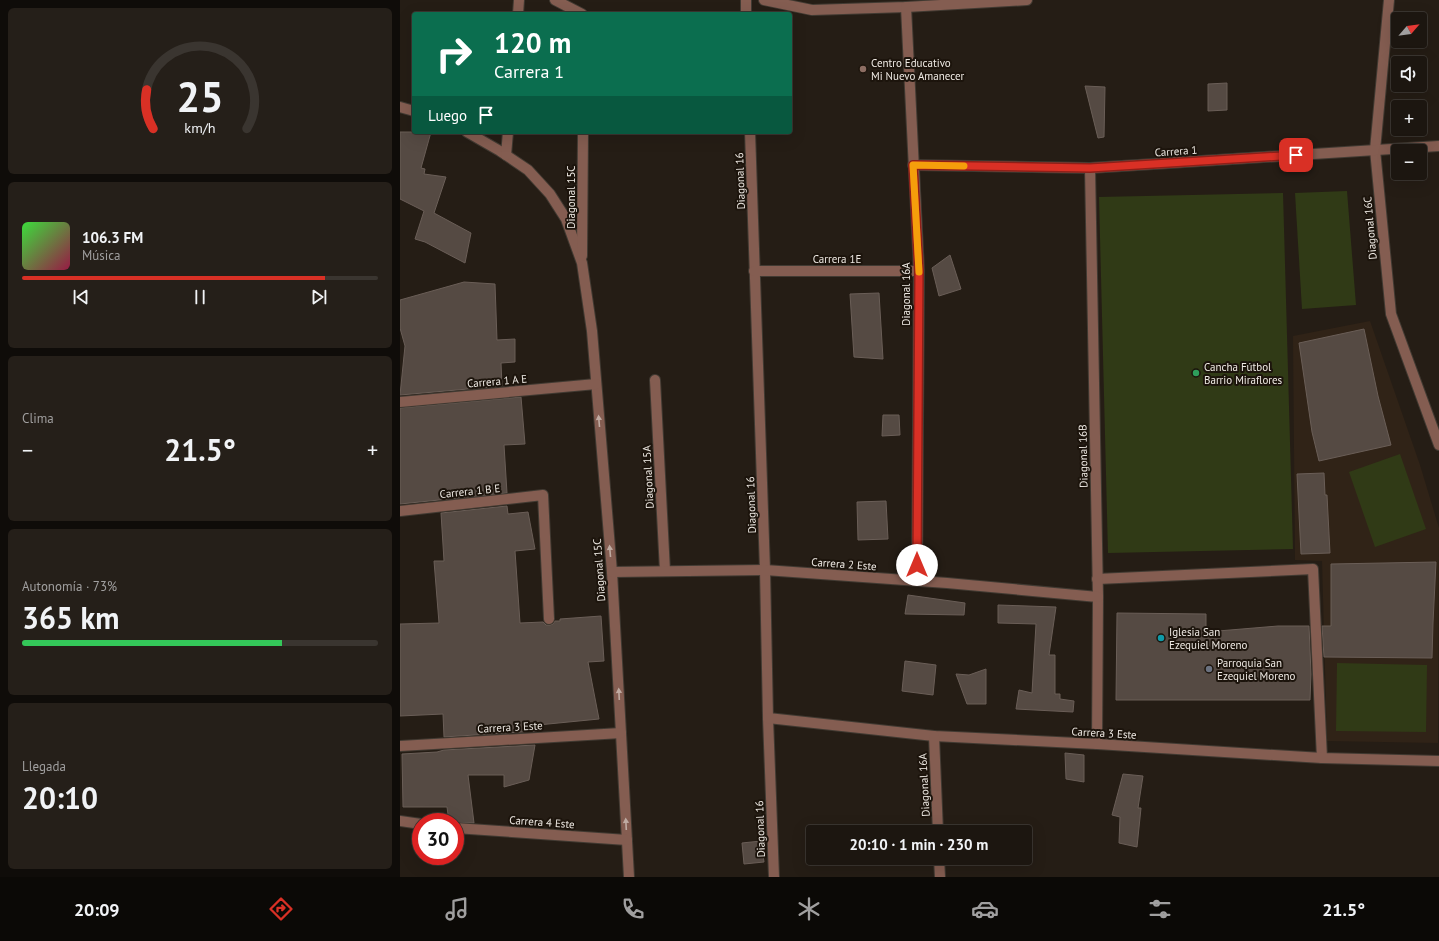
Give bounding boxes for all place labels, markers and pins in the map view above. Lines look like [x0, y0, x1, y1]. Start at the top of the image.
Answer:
place label: Centro Educativo Mi Nuevo Amanecer [871, 56, 965, 83]
marker: Centro Educativo Mi Nuevo Amanecer [858, 64, 868, 74]
pin [1279, 138, 1313, 172]
place label: Cancha Fútbol Barrio Miraflores [1204, 360, 1283, 387]
marker: Cancha Fútbol Barrio Miraflores [1191, 368, 1201, 378]
place label: Iglesia San Ezequiel Moreno [1169, 625, 1248, 652]
marker: Iglesia San Ezequiel Moreno [1156, 633, 1166, 643]
place label: Parroquia San Ezequiel Moreno [1217, 656, 1296, 683]
marker: Parroquia San Ezequiel Moreno [1204, 664, 1214, 674]

